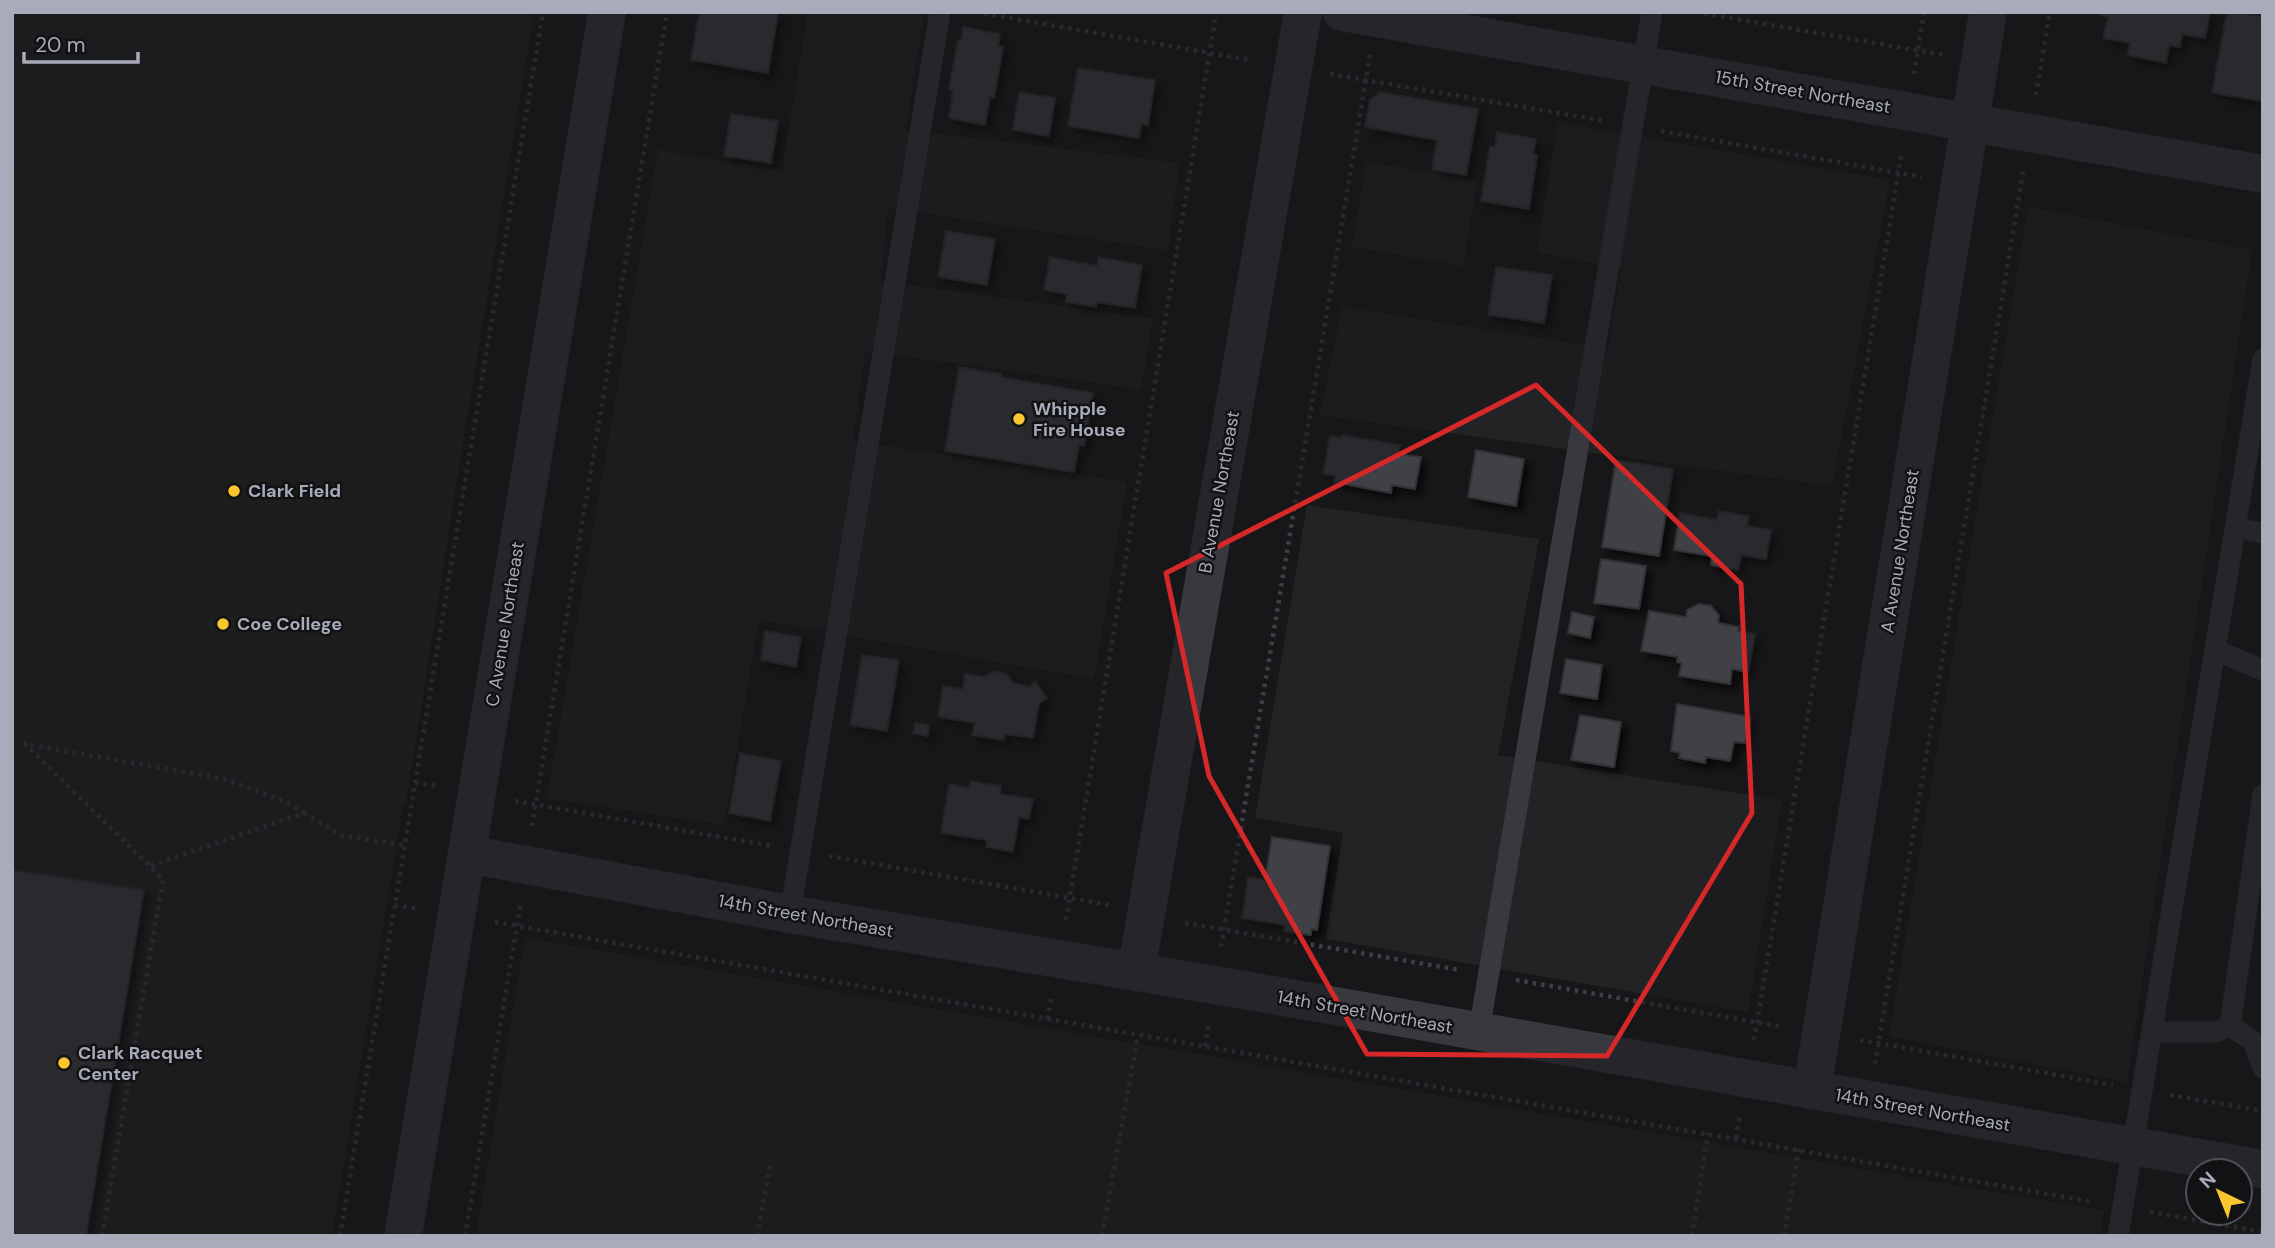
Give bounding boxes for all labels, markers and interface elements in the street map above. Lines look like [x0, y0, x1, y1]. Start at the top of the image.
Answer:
scale bar [24, 21, 138, 65]
text: 20 m [35, 31, 86, 59]
street label: 15th Street Northeast [1714, 65, 1892, 119]
place label: Whipple Fire House [1033, 397, 1126, 442]
street label: B Avenue Northeast [1193, 409, 1245, 575]
marker: Whipple Fire House [1011, 411, 1027, 427]
street label: A Avenue Northeast [1875, 467, 1925, 635]
place label: Clark Field [248, 479, 341, 503]
marker: Clark Field [226, 483, 242, 499]
street label: C Avenue Northeast [480, 540, 530, 708]
place label: Coe College [237, 612, 342, 636]
marker: Coe College [215, 616, 231, 632]
street label: 14th Street Northeast [717, 889, 895, 943]
street label: 14th Street Northeast [1276, 985, 1454, 1039]
place label: Clark Racquet Center [78, 1041, 203, 1086]
marker: Clark Racquet Center [56, 1055, 72, 1071]
street label: 14th Street Northeast [1834, 1083, 2012, 1137]
north arrow [2184, 1157, 2254, 1227]
text: N [2194, 1166, 2221, 1194]

